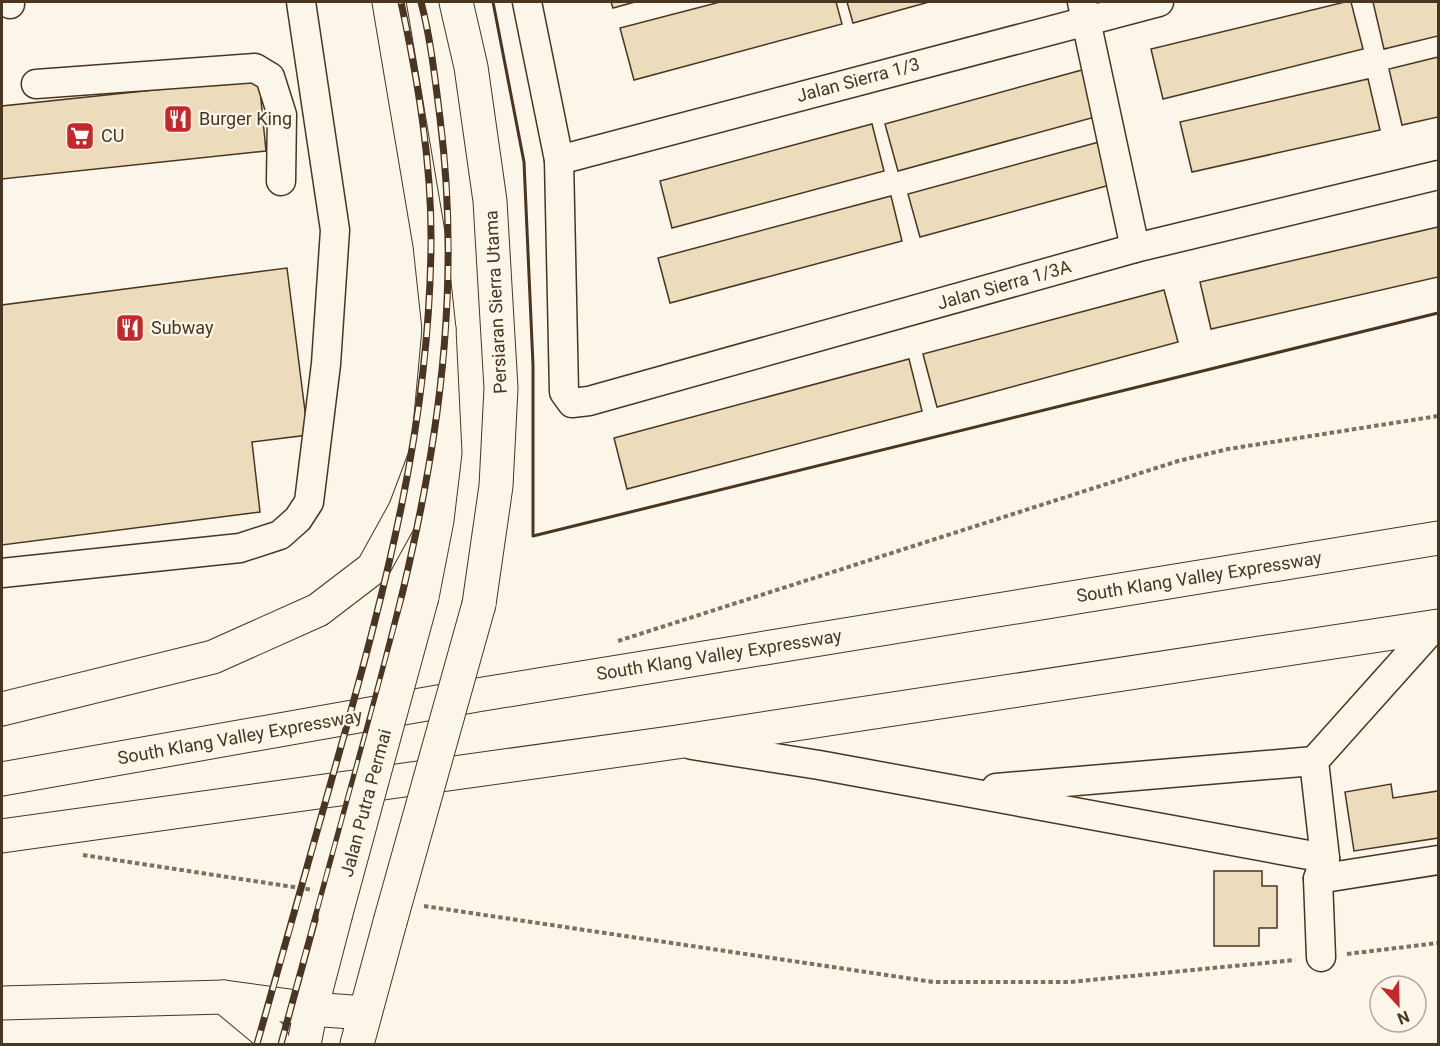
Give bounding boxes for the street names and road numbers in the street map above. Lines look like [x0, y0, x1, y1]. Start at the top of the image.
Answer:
street label: Jalan Sierra 1/3 [794, 53, 922, 106]
street label: Persiaran Sierra Utama [480, 210, 511, 394]
street label: Jalan Sierra 1/3A [934, 255, 1074, 314]
street label: South Klang Valley Expressway [1075, 547, 1324, 606]
street label: South Klang Valley Expressway [595, 625, 844, 684]
street label: South Klang Valley Expressway [116, 705, 364, 768]
street label: Jalan Putra Permai [336, 727, 395, 879]

